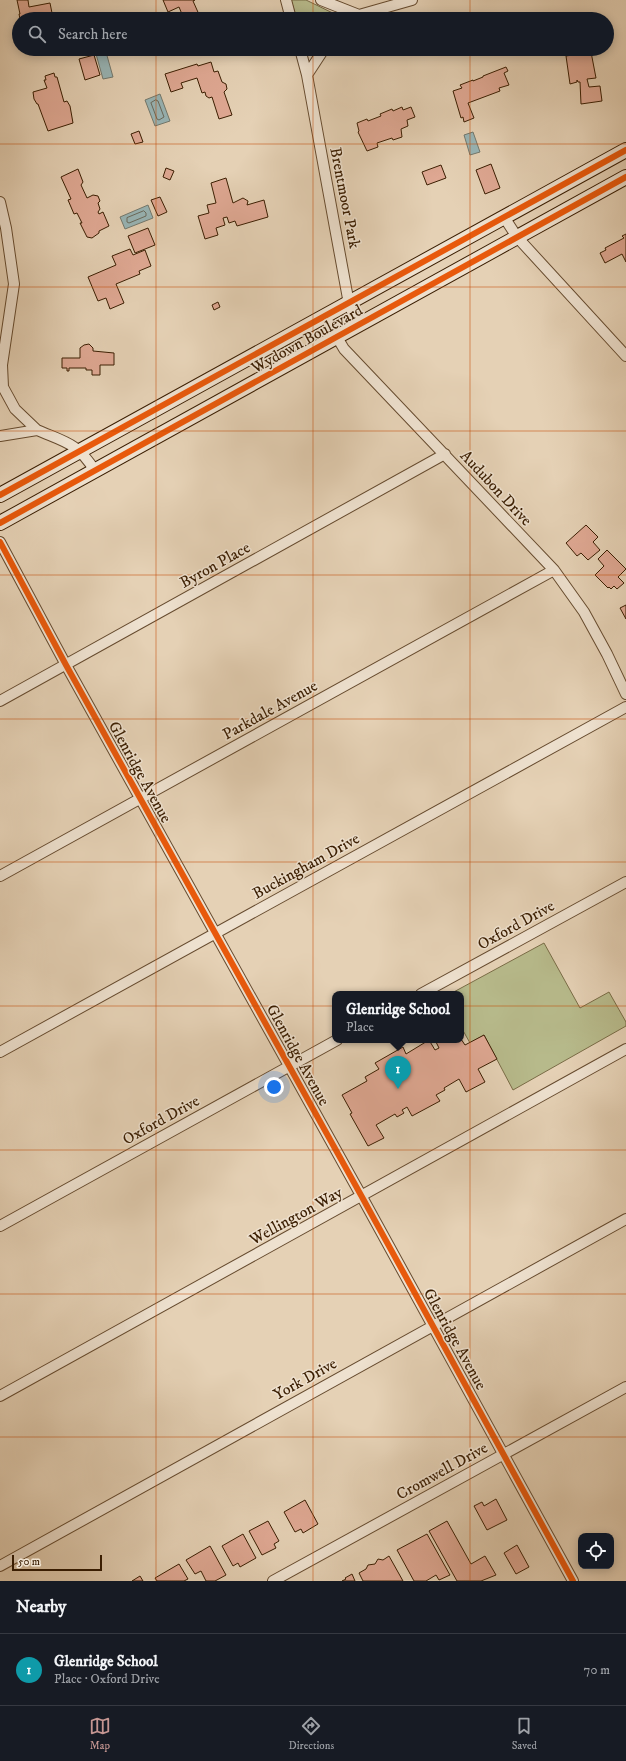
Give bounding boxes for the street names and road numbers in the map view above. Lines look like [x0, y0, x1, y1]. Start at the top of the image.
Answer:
street label: Brentmoor Park [325, 146, 365, 250]
street label: Wydown Boulevard [247, 300, 366, 378]
street label: Audubon Drive [456, 446, 536, 530]
street label: Byron Place [176, 537, 254, 593]
street label: Parkdale Avenue [219, 676, 321, 744]
street label: Glenridge Avenue [104, 718, 176, 827]
street label: Buckingham Drive [249, 828, 363, 904]
street label: Oxford Drive [474, 895, 558, 954]
street label: Glenridge Avenue [262, 1001, 334, 1110]
street label: Oxford Drive [119, 1090, 203, 1149]
street label: Wellington Way [245, 1182, 346, 1250]
street label: Glenridge Avenue [419, 1285, 491, 1394]
street label: York Drive [270, 1353, 341, 1405]
street label: Cromwell Drive [393, 1437, 492, 1504]

